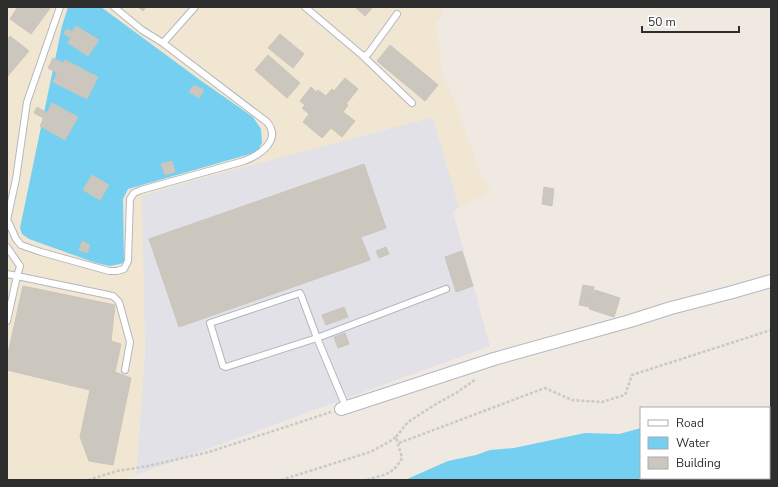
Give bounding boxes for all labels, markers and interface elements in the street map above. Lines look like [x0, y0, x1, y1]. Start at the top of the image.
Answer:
scale bar [642, 8, 739, 34]
text: 50 m [648, 14, 676, 30]
legend [640, 407, 770, 479]
text: Road [676, 415, 704, 431]
text: Water [676, 435, 710, 451]
text: Building [676, 455, 721, 471]

